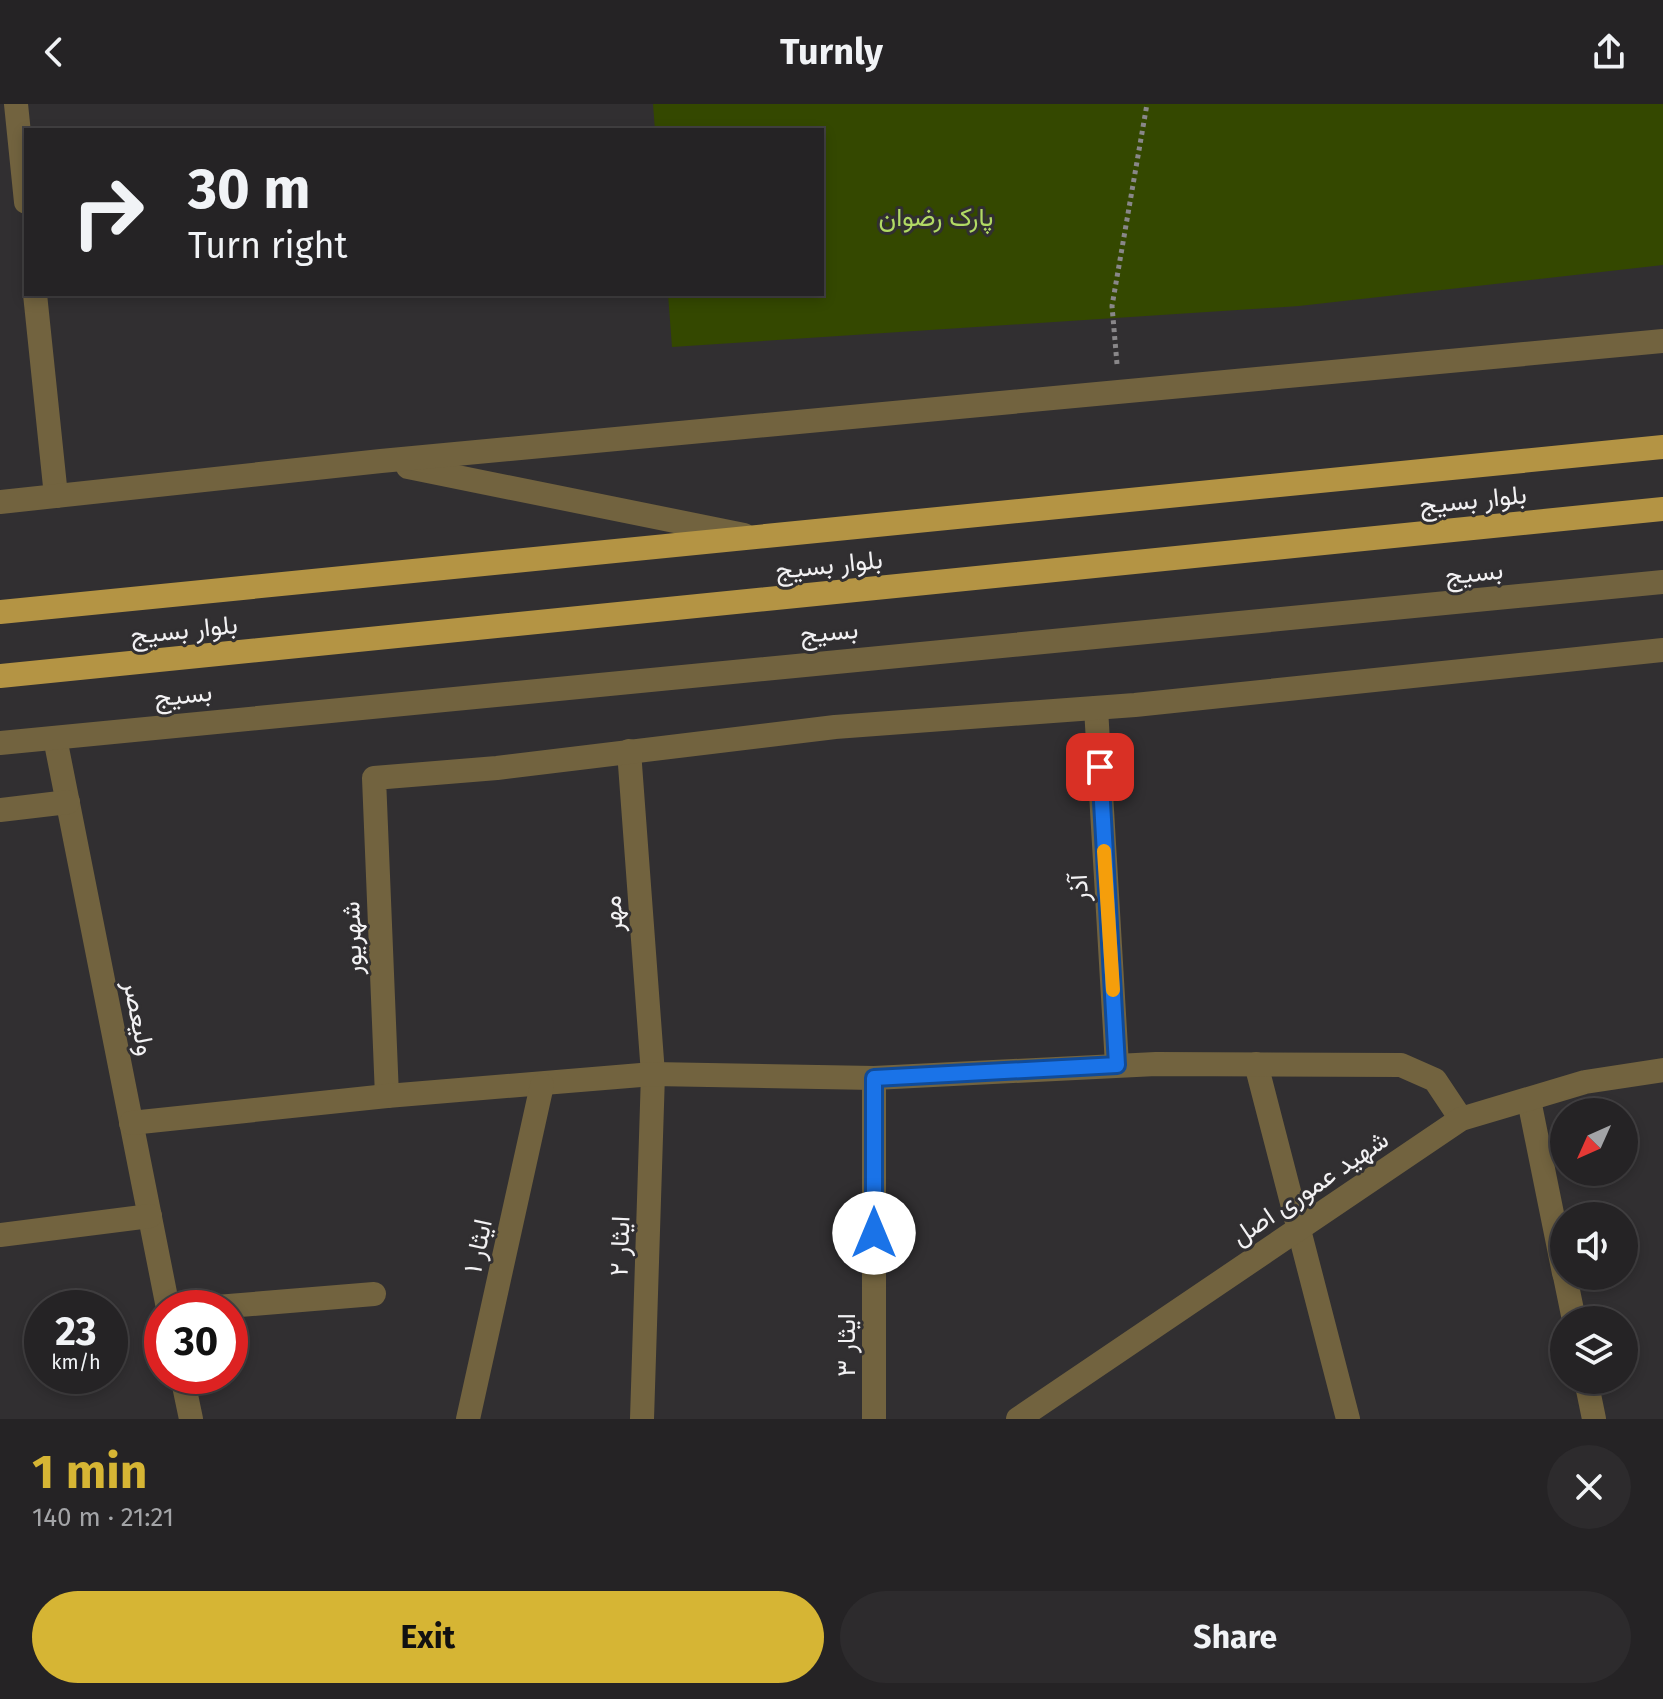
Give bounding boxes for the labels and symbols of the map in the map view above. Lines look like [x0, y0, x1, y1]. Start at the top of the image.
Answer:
park label: پارک رضوان [879, 202, 993, 235]
street label: بلوار بسیج [1418, 479, 1528, 523]
street label: بلوار بسیج [774, 544, 884, 588]
street label: بسیج [1443, 555, 1505, 593]
street label: بلوار بسیج [129, 609, 239, 653]
street label: بسیج [799, 614, 860, 652]
street label: بسیج [152, 677, 214, 715]
pin [1066, 733, 1134, 801]
street label: آذر [1063, 872, 1095, 903]
street label: مهر [596, 895, 630, 934]
street label: شهریور [335, 901, 369, 976]
street label: ولیعصر [116, 977, 161, 1058]
north arrow [1550, 1098, 1638, 1186]
street label: شهید عموری اصل [1225, 1124, 1395, 1252]
position arrow [832, 1191, 916, 1275]
street label: ایثار ۲ [603, 1215, 637, 1277]
street label: ایثار ۱ [457, 1216, 499, 1276]
speed limit sign: 30 [144, 1290, 248, 1394]
street label: ایثار ۳ [831, 1313, 862, 1377]

